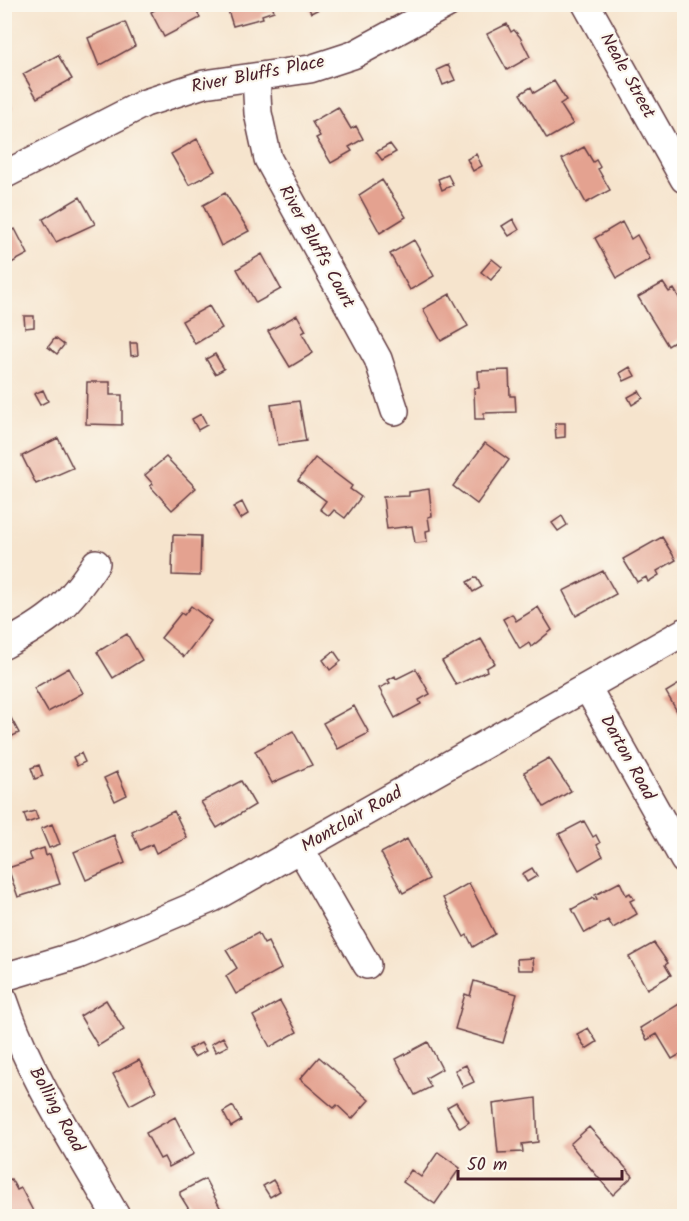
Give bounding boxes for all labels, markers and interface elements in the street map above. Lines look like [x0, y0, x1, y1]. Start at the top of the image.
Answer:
street label: Neale Street [592, 28, 663, 125]
street label: River Bluffs Place [189, 48, 327, 102]
street label: River Bluffs Court [270, 180, 362, 315]
street label: Darton Road [592, 710, 663, 807]
street label: Montclair Road [296, 779, 409, 861]
street label: Bolling Road [20, 1062, 92, 1159]
scale bar [458, 1143, 622, 1181]
text: 50 m [467, 1151, 507, 1180]

